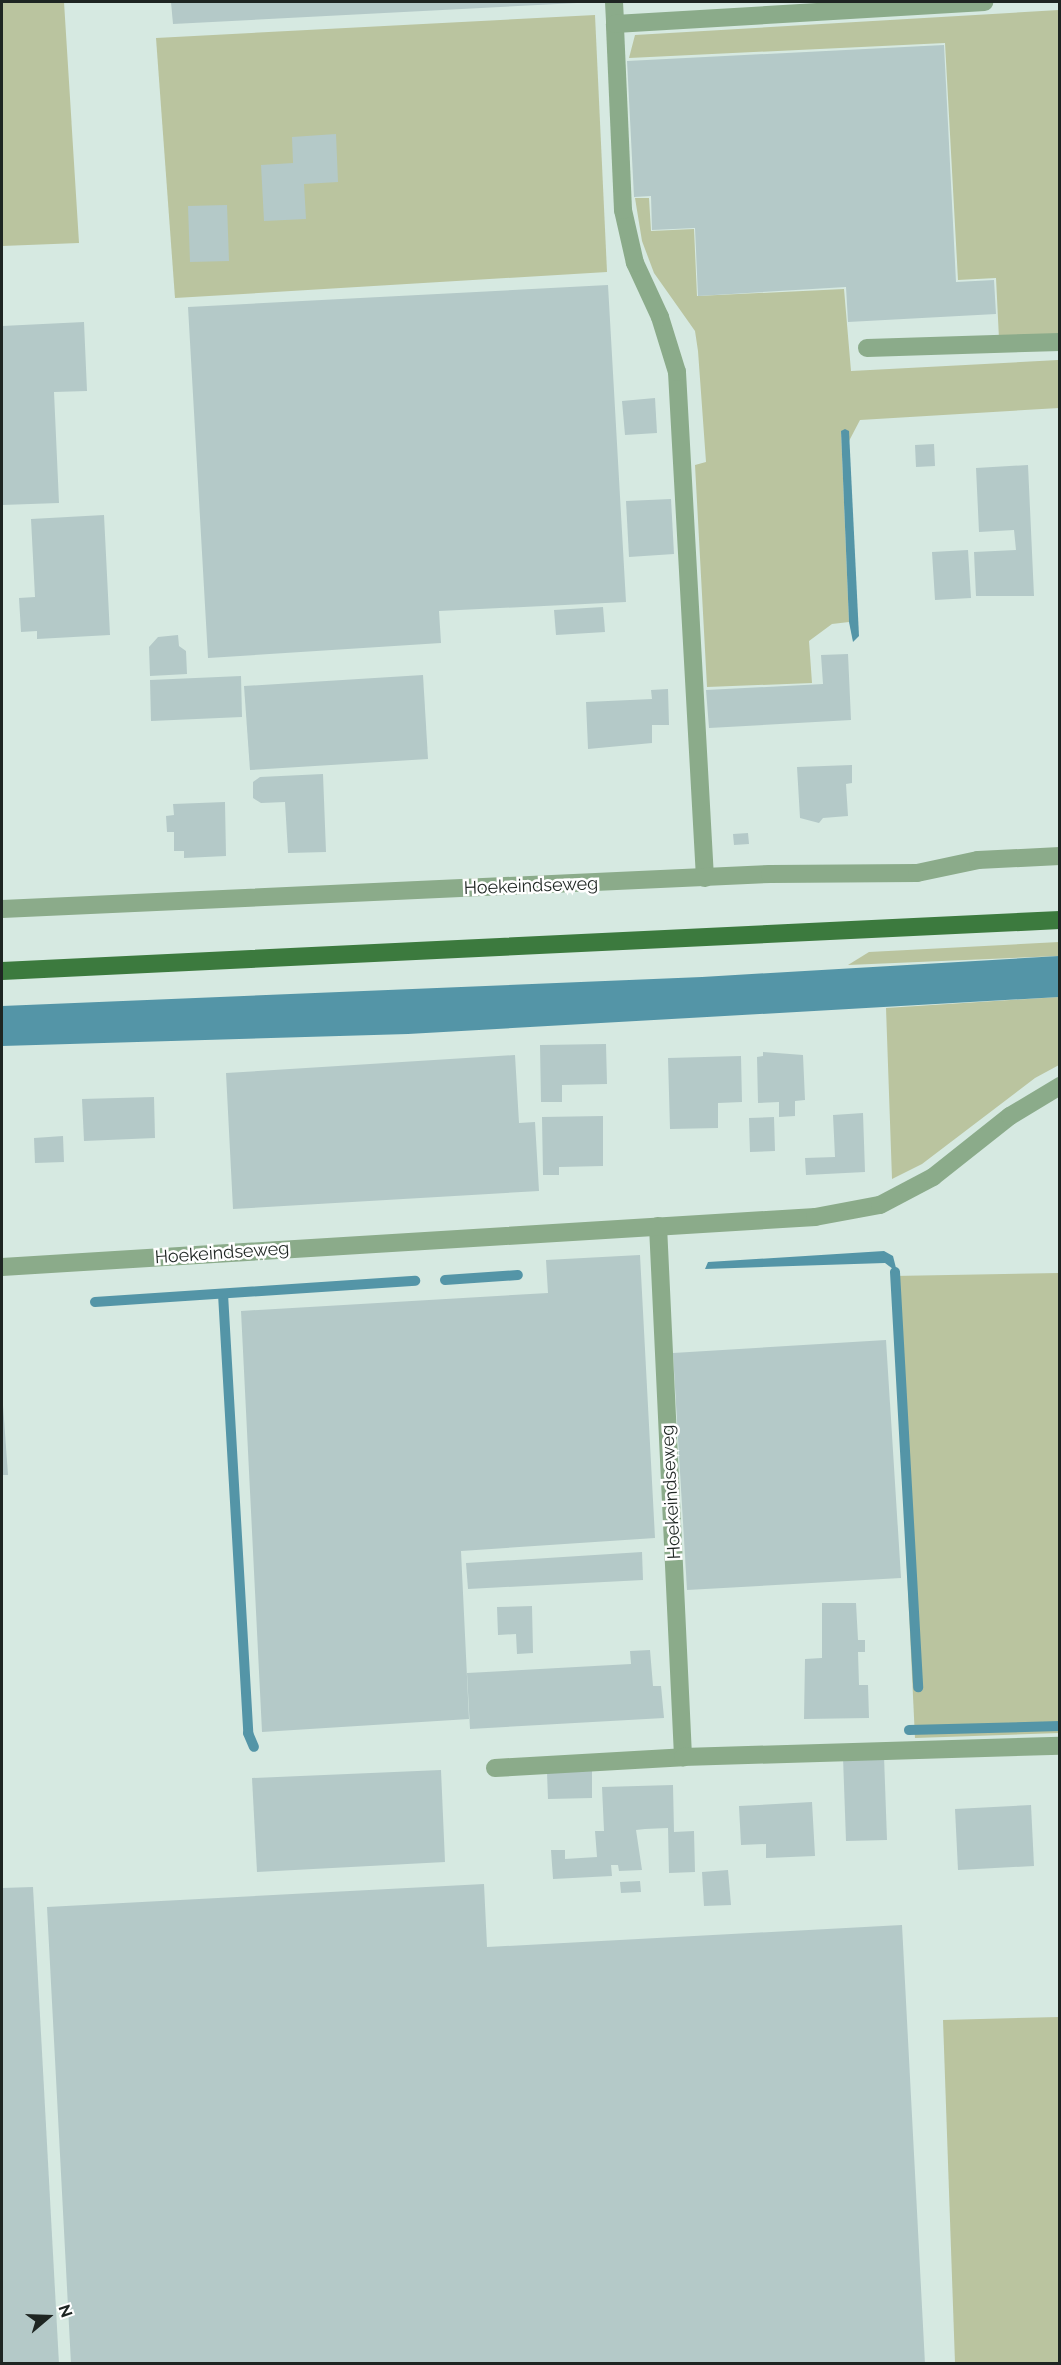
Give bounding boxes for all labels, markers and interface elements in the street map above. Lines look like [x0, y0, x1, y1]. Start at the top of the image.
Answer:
street label: Hoekeindseweg [463, 873, 599, 899]
street label: Hoekeindseweg [154, 1238, 290, 1268]
street label: Hoekeindseweg [657, 1424, 685, 1560]
north arrow [18, 2287, 78, 2347]
text: N [55, 2302, 76, 2320]

